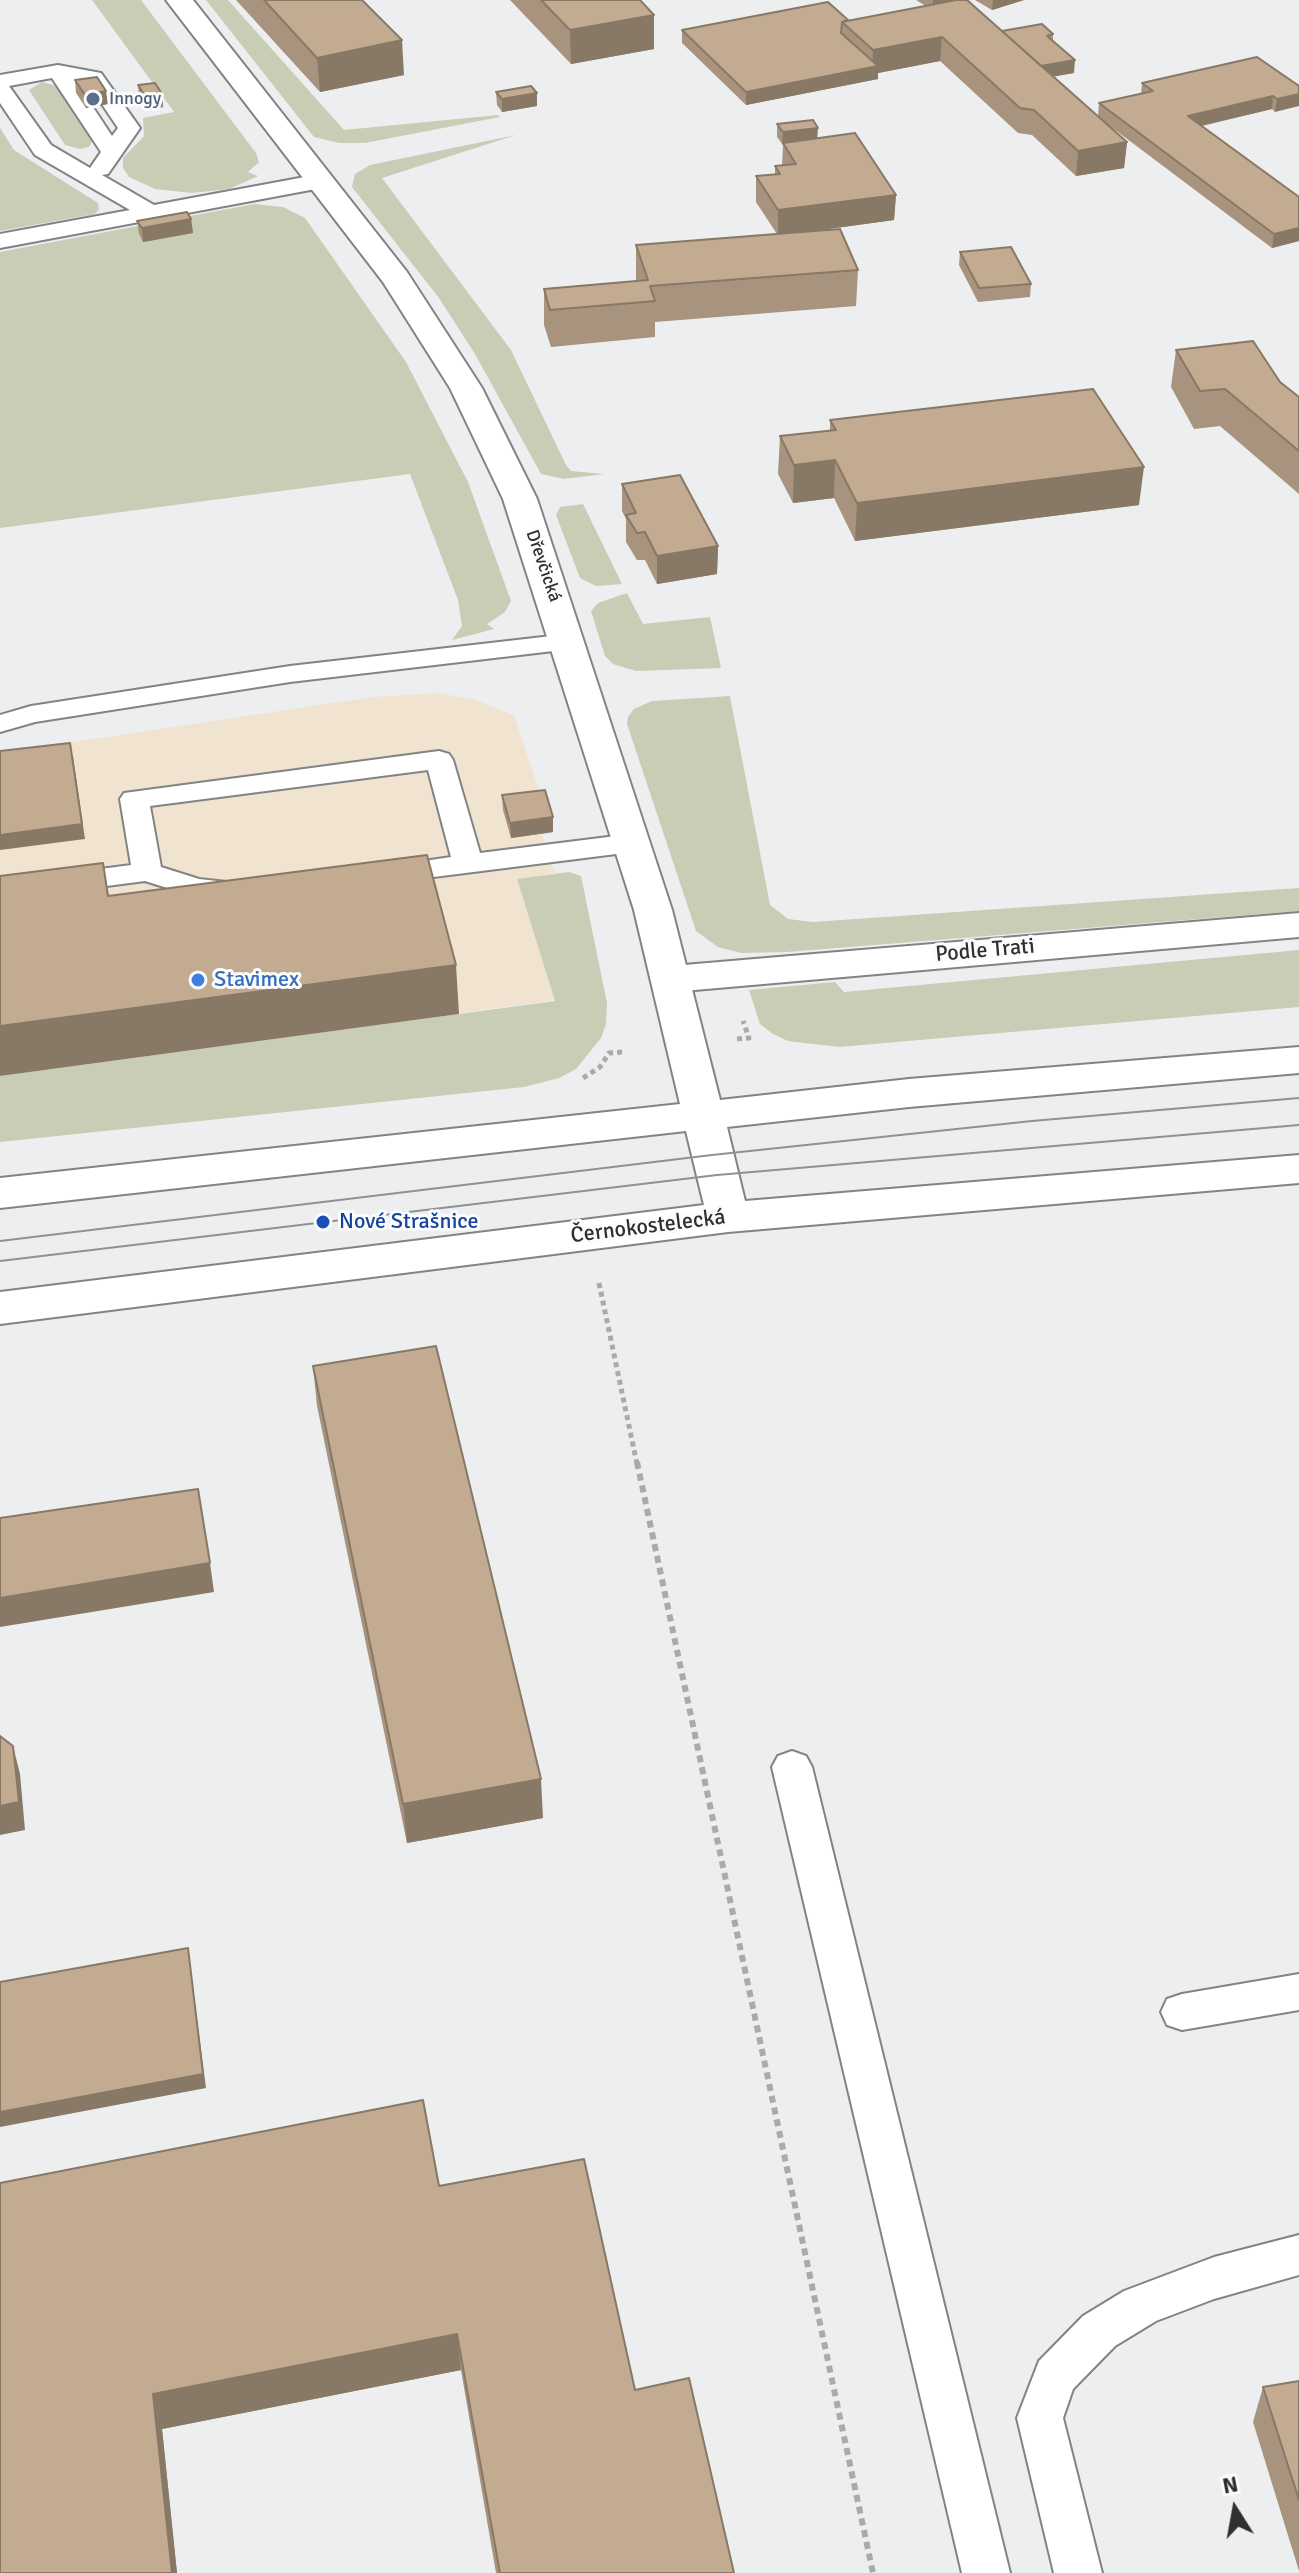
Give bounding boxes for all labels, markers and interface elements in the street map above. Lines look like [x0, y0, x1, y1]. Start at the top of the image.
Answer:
place label: Innogy [109, 88, 161, 110]
marker: Innogy [84, 90, 102, 108]
street label: Dřevčická [521, 527, 565, 605]
street label: Podle Trati [934, 934, 1036, 968]
place label: Stavimex [214, 967, 299, 993]
marker: Stavimex [189, 971, 207, 989]
street label: Černokostelecká [569, 1204, 727, 1250]
place label: Nové Strašnice [339, 1209, 479, 1235]
marker: Nové Strašnice [314, 1213, 332, 1231]
north arrow [1195, 2469, 1275, 2549]
text: N [1220, 2470, 1240, 2500]

